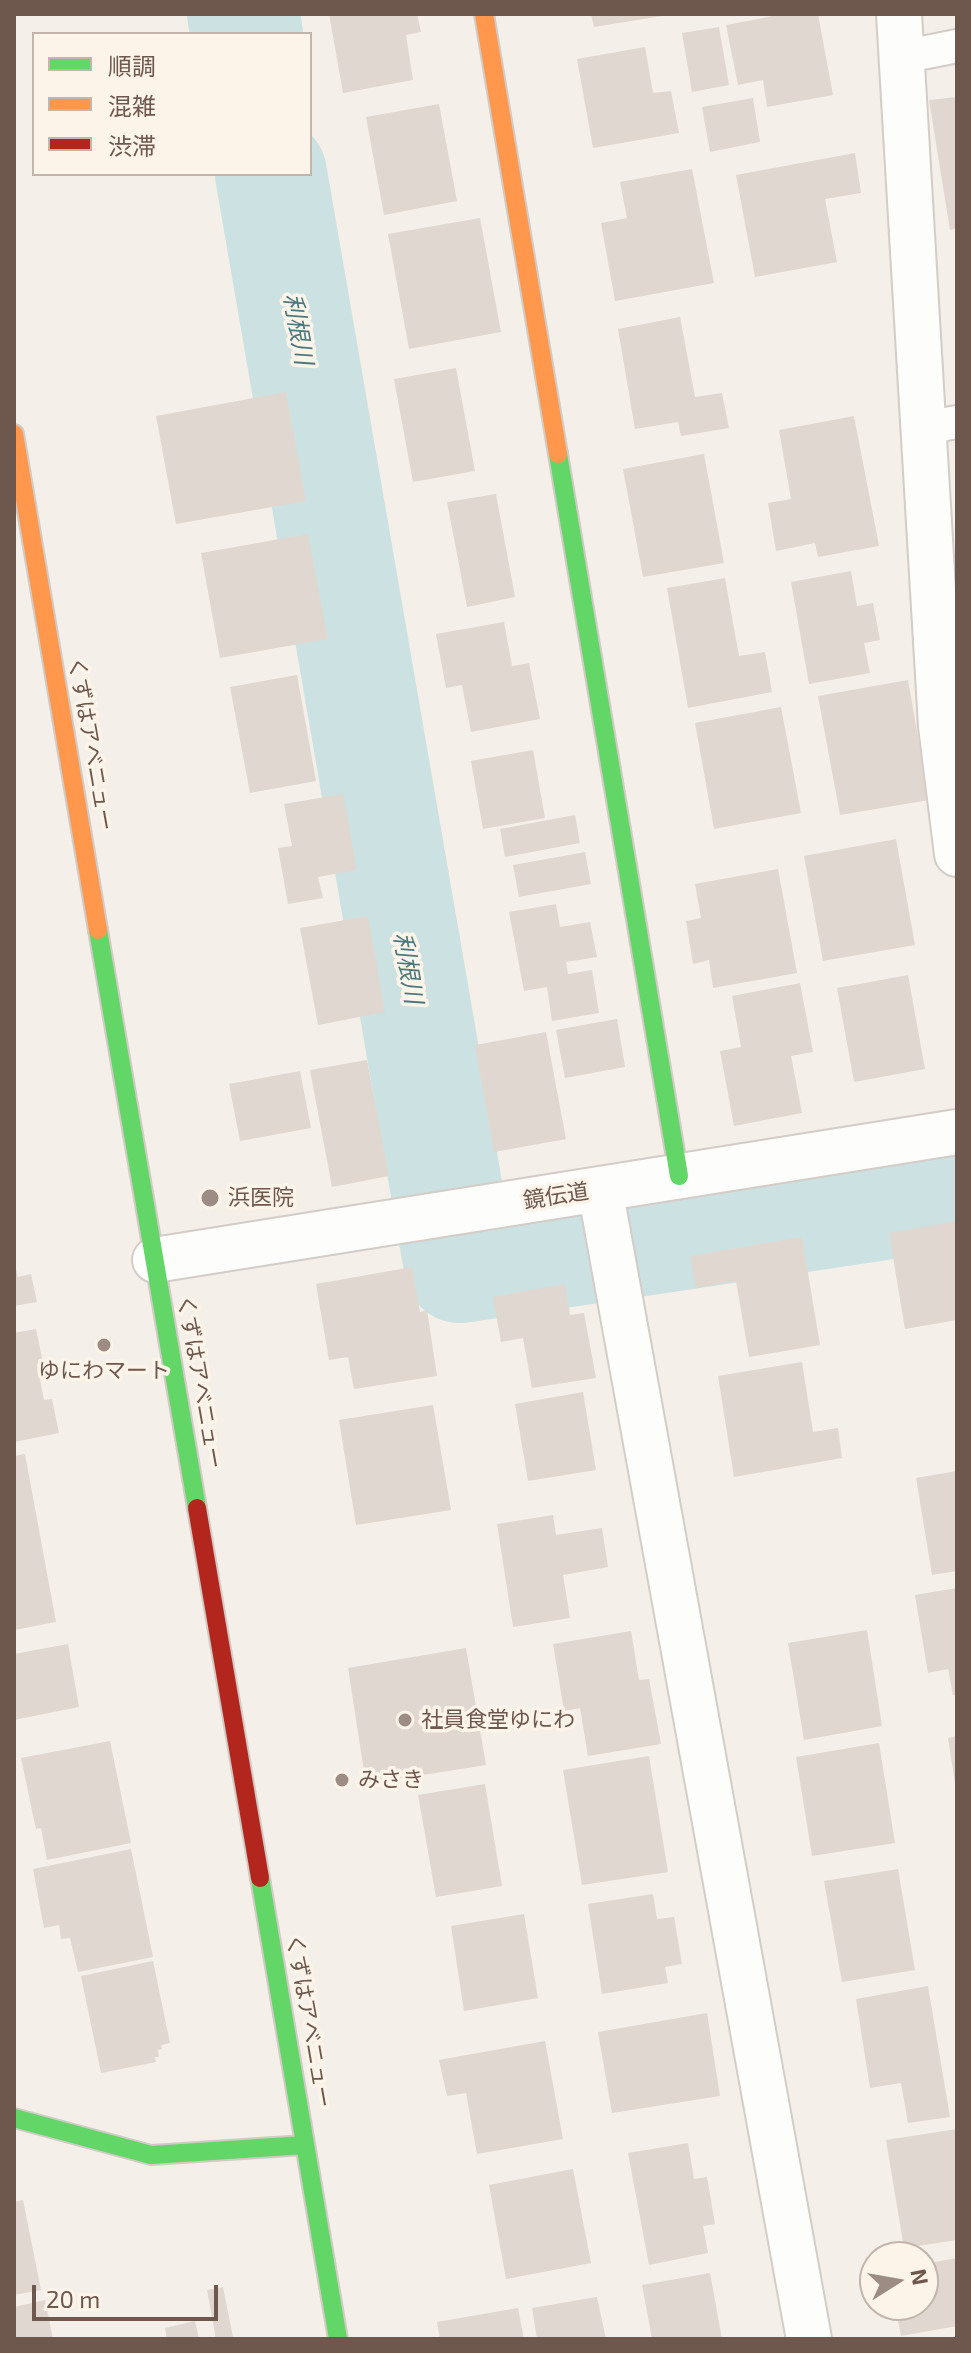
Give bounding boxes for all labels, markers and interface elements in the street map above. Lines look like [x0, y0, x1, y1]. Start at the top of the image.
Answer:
legend [32, 32, 312, 176]
text: 順調 [108, 51, 156, 80]
text: 混雑 [108, 91, 156, 120]
text: 渋滞 [108, 131, 156, 160]
water label: 利根川 [278, 291, 318, 367]
street label: くずはアベニュー [63, 655, 119, 833]
water label: 利根川 [388, 930, 428, 1006]
street label: 鏡伝道 [521, 1178, 591, 1214]
place label: 浜医院 [228, 1185, 294, 1211]
marker: 浜医院 [199, 1187, 221, 1209]
street label: くずはアベニュー [172, 1293, 228, 1471]
marker: ゆにわマート [95, 1336, 113, 1354]
place label: ゆにわマート [38, 1358, 170, 1384]
place label: 社員食堂ゆにわ [421, 1707, 575, 1733]
marker: 社員食堂ゆにわ [396, 1711, 414, 1729]
place label: みさき [358, 1767, 424, 1793]
marker: みさき [333, 1771, 351, 1789]
street label: くずはアベニュー [281, 1932, 337, 2110]
north arrow [859, 2241, 939, 2321]
text: N [906, 2267, 935, 2287]
scale bar [36, 2269, 222, 2319]
text: 20 m [46, 2284, 100, 2313]

